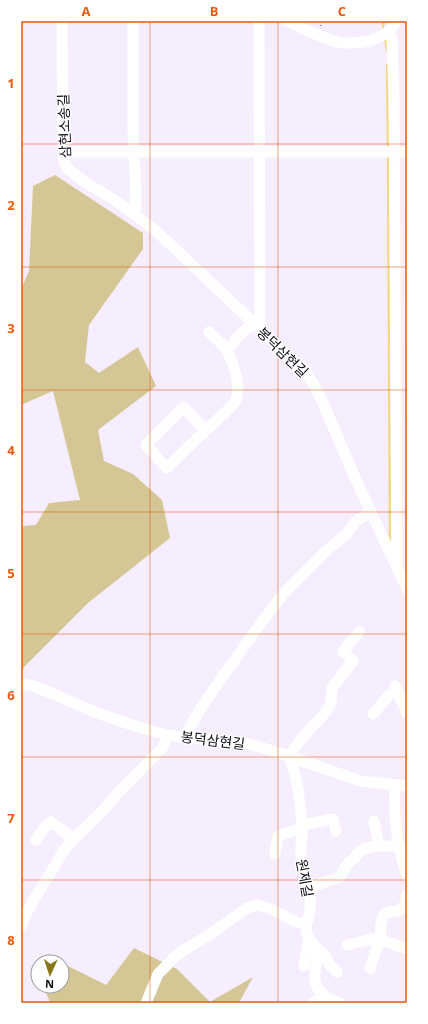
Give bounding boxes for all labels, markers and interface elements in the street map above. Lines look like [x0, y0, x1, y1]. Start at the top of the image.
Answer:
text: A [82, 2, 91, 20]
text: B [210, 2, 219, 20]
text: C [338, 2, 346, 20]
text: 1 [7, 74, 15, 92]
street label: 삼현소송길 [53, 93, 75, 159]
text: 2 [7, 196, 15, 214]
text: 3 [7, 319, 15, 337]
street label: 봉덕삼현길 [253, 323, 313, 381]
text: 4 [7, 441, 15, 459]
text: 5 [7, 564, 15, 582]
text: 6 [7, 686, 15, 704]
street label: 봉덕삼현길 [180, 727, 246, 753]
text: 7 [7, 809, 15, 827]
street label: 원제길 [292, 857, 318, 899]
text: 8 [7, 931, 15, 949]
north arrow [30, 954, 70, 994]
text: N [45, 977, 54, 992]

